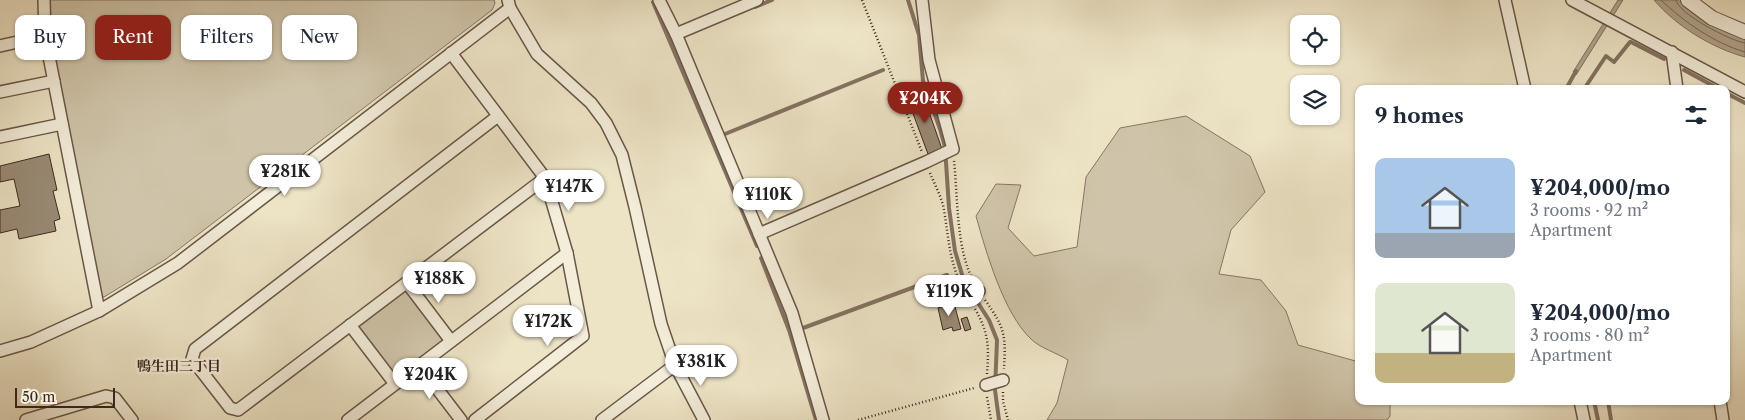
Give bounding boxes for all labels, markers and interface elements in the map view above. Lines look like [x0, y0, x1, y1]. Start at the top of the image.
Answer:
chip: Buy [15, 15, 85, 60]
chip: Rent [95, 15, 171, 60]
chip: Filters [181, 15, 272, 60]
chip: New [282, 15, 357, 60]
map controls [1290, 15, 1340, 125]
button: locate [1290, 15, 1340, 65]
button: layers [1290, 75, 1340, 125]
pin: ¥204K [890, 82, 960, 124]
text: ¥204K [899, 88, 951, 108]
icon: filters [1682, 101, 1710, 129]
text: 9 homes [1375, 103, 1464, 128]
pin: ¥281K [250, 154, 320, 197]
text: ¥281K [260, 161, 310, 181]
pin: ¥147K [534, 170, 604, 212]
text: ¥204,000/mo [1530, 175, 1670, 200]
text: ¥147K [545, 176, 593, 196]
pin: ¥110K [733, 178, 803, 220]
icon: home [1415, 178, 1475, 238]
text: ¥110K [744, 184, 792, 204]
text: 3 rooms · 92 m² [1530, 200, 1648, 220]
text: Apartment [1530, 220, 1612, 240]
pin: ¥188K [404, 262, 474, 304]
text: ¥188K [414, 268, 464, 288]
pin: ¥119K [914, 274, 984, 317]
text: ¥119K [925, 281, 973, 301]
text: ¥204,000/mo [1530, 300, 1670, 325]
icon: home [1415, 303, 1475, 363]
pin: ¥172K [513, 304, 583, 347]
text: ¥172K [524, 311, 572, 331]
text: 3 rooms · 80 m² [1530, 325, 1649, 345]
pin: ¥381K [666, 344, 736, 387]
text: Apartment [1530, 345, 1612, 365]
text: ¥381K [676, 351, 726, 371]
district label: 鴨生田三丁目 [137, 357, 221, 375]
pin: ¥204K [395, 358, 465, 400]
text: ¥204K [404, 364, 456, 384]
scale bar [15, 385, 115, 408]
text: 50 m [22, 388, 55, 406]

